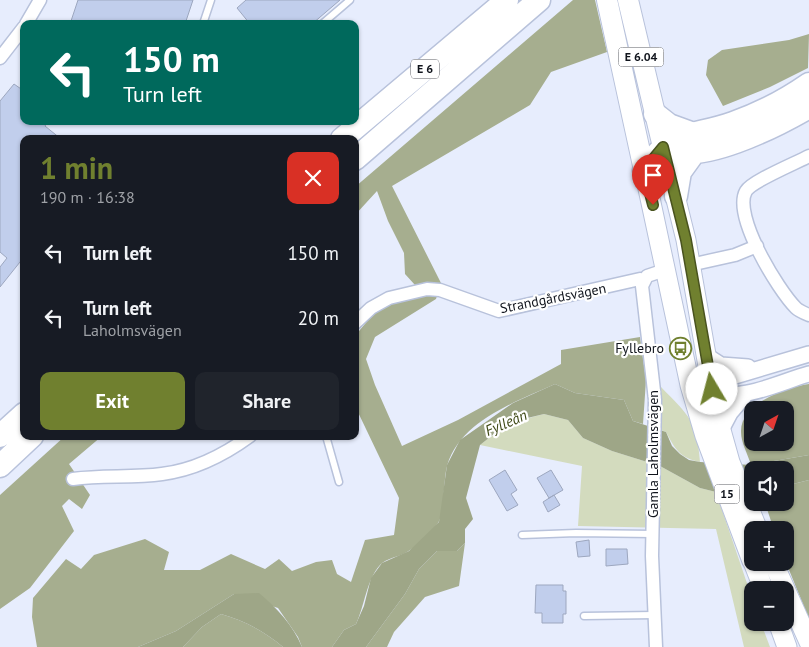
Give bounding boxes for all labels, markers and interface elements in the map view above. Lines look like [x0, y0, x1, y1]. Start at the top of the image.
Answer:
text: 150 m [123, 36, 220, 82]
icon: left [40, 40, 105, 105]
road number: E 6.04 [618, 48, 664, 66]
road number: E 6 [411, 60, 439, 78]
text: Turn left [123, 80, 202, 108]
text: 1 min [40, 148, 113, 187]
button: close [287, 152, 339, 204]
pin [632, 154, 674, 205]
icon: arrive [639, 161, 667, 189]
text: 190 m · 16:38 [40, 187, 135, 207]
icon: left [40, 239, 68, 267]
text: Turn left [83, 241, 152, 265]
text: 150 m [287, 241, 339, 265]
street label: Strandgårdsvägen [498, 279, 608, 317]
text: Turn left [83, 296, 152, 320]
icon: left [40, 304, 68, 332]
text: 20 m [298, 306, 339, 330]
text: Laholmsvägen [83, 320, 182, 340]
bus stop icon: Fyllebro [668, 336, 692, 360]
place label: Fyllebro [615, 339, 664, 357]
position arrow [685, 362, 737, 414]
button: Exit [40, 372, 185, 430]
button: Share [195, 372, 339, 430]
street label: Gamla Laholmsvägen [644, 390, 662, 518]
north arrow [744, 401, 794, 451]
map controls [744, 401, 794, 631]
water label: Fylleån [482, 405, 530, 440]
button: sound [744, 461, 794, 511]
road number: 15 [714, 484, 740, 504]
button: + [744, 521, 794, 571]
button: − [744, 581, 794, 631]

